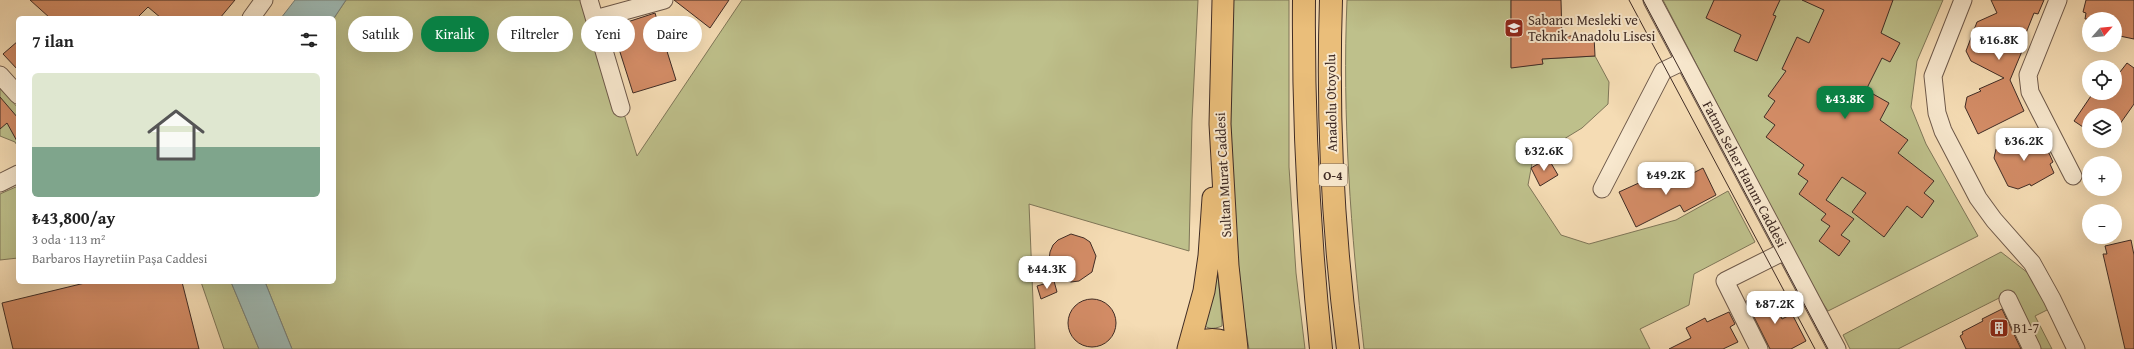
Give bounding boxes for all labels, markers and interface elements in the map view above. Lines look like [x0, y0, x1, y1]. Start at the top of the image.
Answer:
place label: Sabancı Mesleki ve Teknik Anadolu Lisesi [1528, 10, 1656, 46]
north arrow [2082, 12, 2122, 52]
map controls [2082, 12, 2122, 244]
chip: Satılık [348, 16, 413, 52]
chip: Kiralık [421, 16, 489, 52]
chip: Filtreler [497, 16, 573, 52]
chip: Yeni [581, 16, 635, 52]
chip: Daire [643, 16, 702, 52]
school or university icon: Sabancı Mesleki ve Teknik Anadolu Lisesi [1503, 17, 1525, 39]
pin: ₺16.8K [1966, 27, 2032, 61]
text: 7 ilan [32, 28, 74, 53]
icon: filters [298, 29, 320, 51]
text: ₺16.8K [1980, 30, 2018, 49]
street label: Anadolu Otoyolu [1320, 53, 1342, 152]
button: locate [2082, 60, 2122, 100]
pin: ₺43.8K [1812, 86, 1878, 120]
text: ₺43.8K [1826, 89, 1864, 108]
street label: Fatma Seher Hanım Caddesi [1698, 97, 1792, 251]
icon: home [140, 99, 212, 171]
button: layers [2082, 108, 2122, 148]
street label: Sultan Murat Caddesi [1210, 112, 1236, 238]
pin: ₺36.2K [1991, 128, 2057, 162]
text: ₺36.2K [2005, 131, 2043, 150]
pin: ₺32.6K [1511, 138, 1577, 172]
text: ₺32.6K [1525, 141, 1563, 160]
button: + [2082, 156, 2122, 196]
pin: ₺49.2K [1633, 162, 1699, 196]
road number: O-4 [1319, 164, 1347, 186]
text: ₺49.2K [1647, 165, 1685, 184]
button: − [2082, 204, 2122, 244]
text: ₺43,800/ay [32, 205, 115, 230]
text: 3 oda · 113 m² [32, 230, 105, 249]
text: Barbaros Hayretiin Paşa Caddesi [32, 249, 207, 268]
pin: ₺44.3K [1014, 256, 1080, 290]
text: ₺44.3K [1028, 259, 1066, 278]
pin: ₺87.2K [1742, 291, 1808, 325]
text: ₺87.2K [1756, 294, 1794, 313]
building icon: B1-7 [1988, 317, 2010, 339]
place label: B1-7 [2013, 318, 2039, 338]

